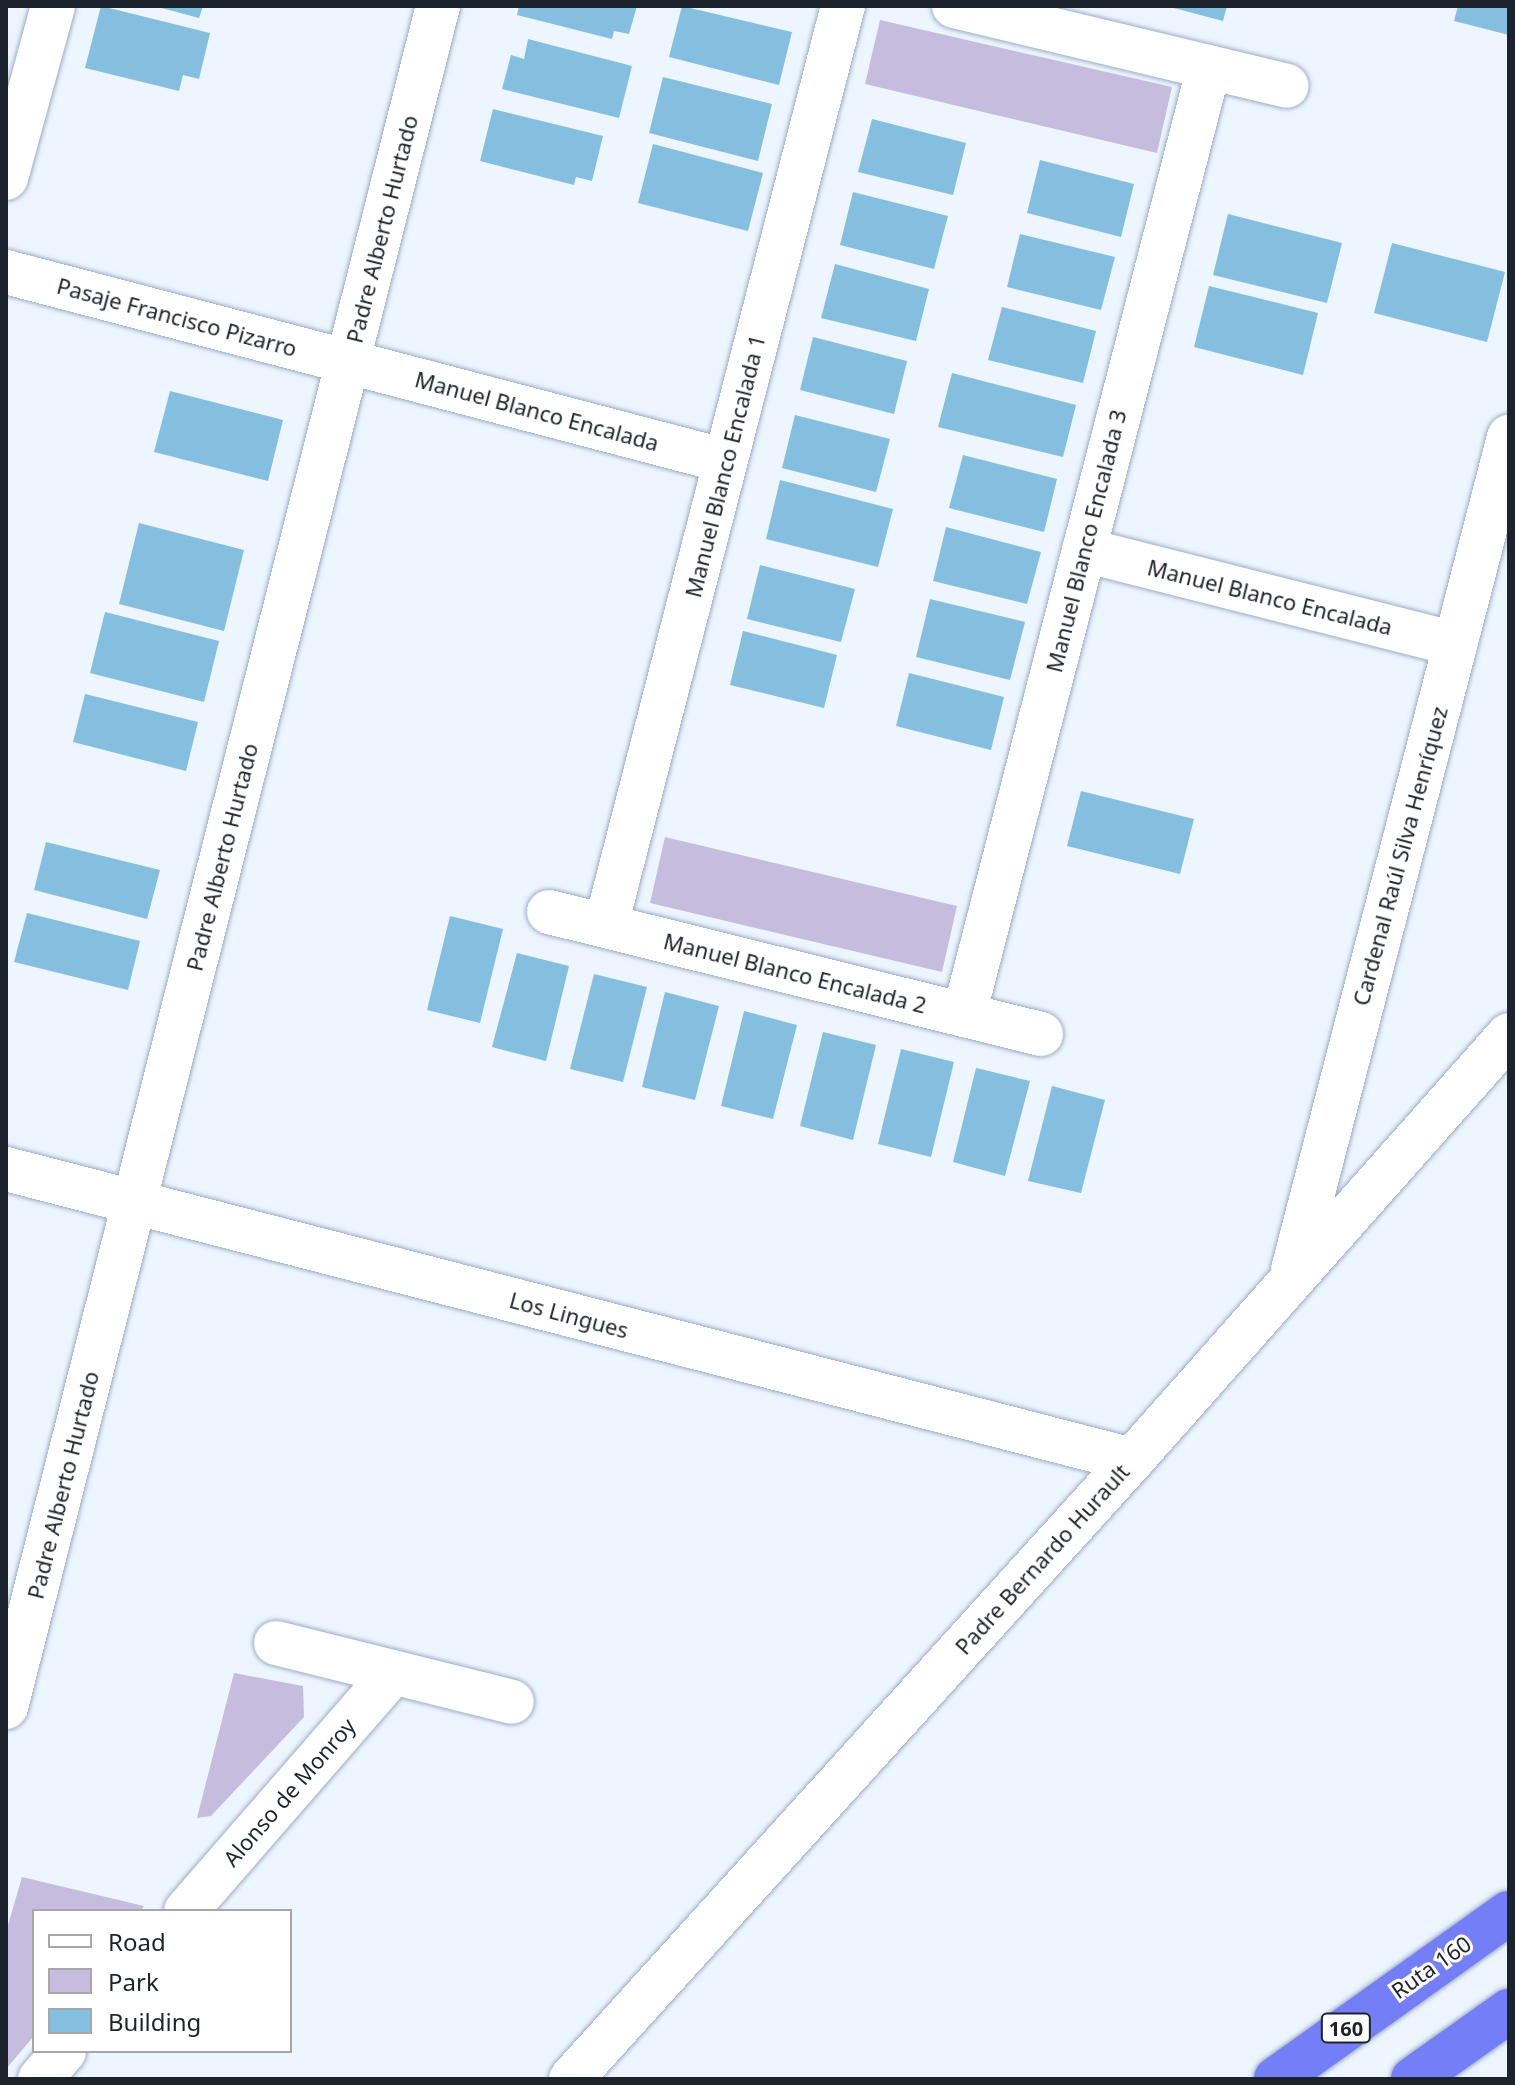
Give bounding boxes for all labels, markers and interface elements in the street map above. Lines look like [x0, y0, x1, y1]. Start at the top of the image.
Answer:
street label: Padre Alberto Hurtado [341, 112, 423, 346]
street label: Pasaje Francisco Pizarro [54, 272, 300, 362]
street label: Manuel Blanco Encalada 1 [680, 332, 770, 600]
street label: Manuel Blanco Encalada [412, 366, 662, 456]
street label: Manuel Blanco Encalada 3 [1041, 407, 1131, 675]
street label: Manuel Blanco Encalada [1145, 554, 1395, 640]
street label: Cardenal Raúl Silva Henríquez [1347, 704, 1453, 1008]
street label: Padre Alberto Hurtado [181, 740, 263, 974]
street label: Manuel Blanco Encalada 2 [661, 928, 929, 1018]
street label: Los Lingues [507, 1286, 631, 1344]
street label: Padre Alberto Hurtado [22, 1368, 104, 1602]
street label: Padre Bernardo Hurault [950, 1458, 1134, 1660]
street label: Alonso de Monroy [218, 1713, 360, 1871]
legend [32, 1909, 292, 2053]
text: Road [108, 1925, 166, 1958]
street label: Ruta 160 [1386, 1930, 1476, 2004]
text: Park [108, 1965, 159, 1998]
text: Building [108, 2005, 201, 2038]
road number: 160 [1320, 2012, 1372, 2044]

